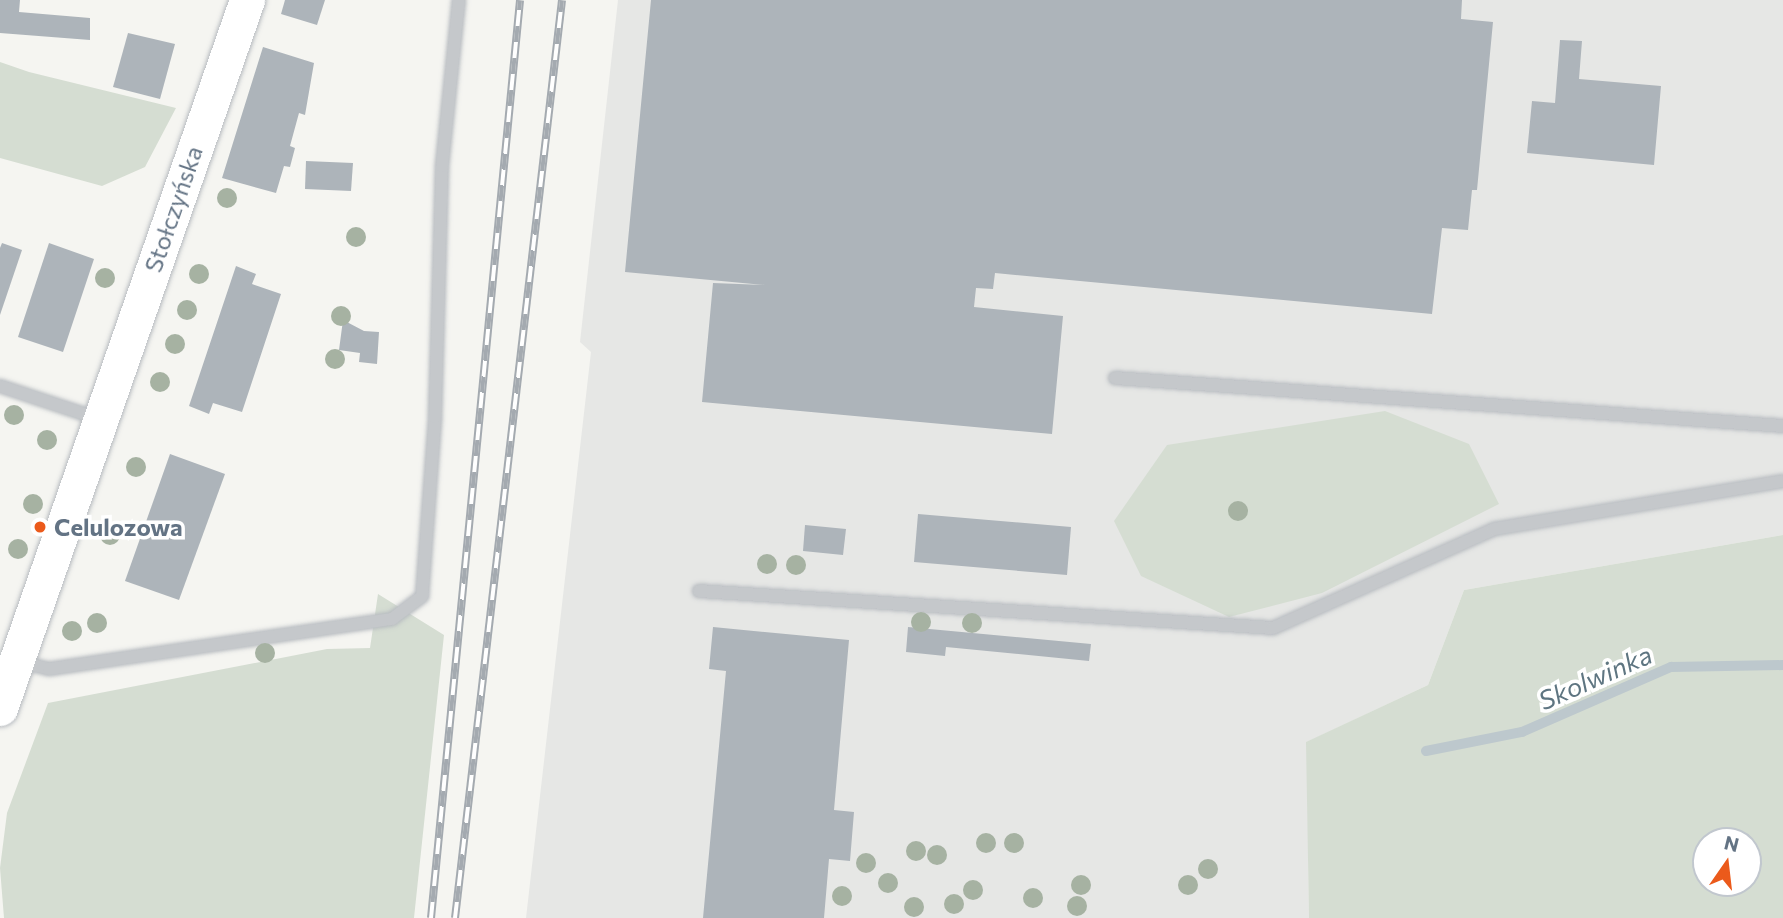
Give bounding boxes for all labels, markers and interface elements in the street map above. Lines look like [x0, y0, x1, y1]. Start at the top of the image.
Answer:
street label: Stołczyńska [138, 142, 208, 276]
place label: Celulozowa [54, 513, 183, 541]
marker: Celulozowa [32, 519, 48, 535]
water label: Skolwinka [1533, 638, 1657, 716]
north arrow [1692, 827, 1762, 897]
text: N [1722, 830, 1741, 856]

